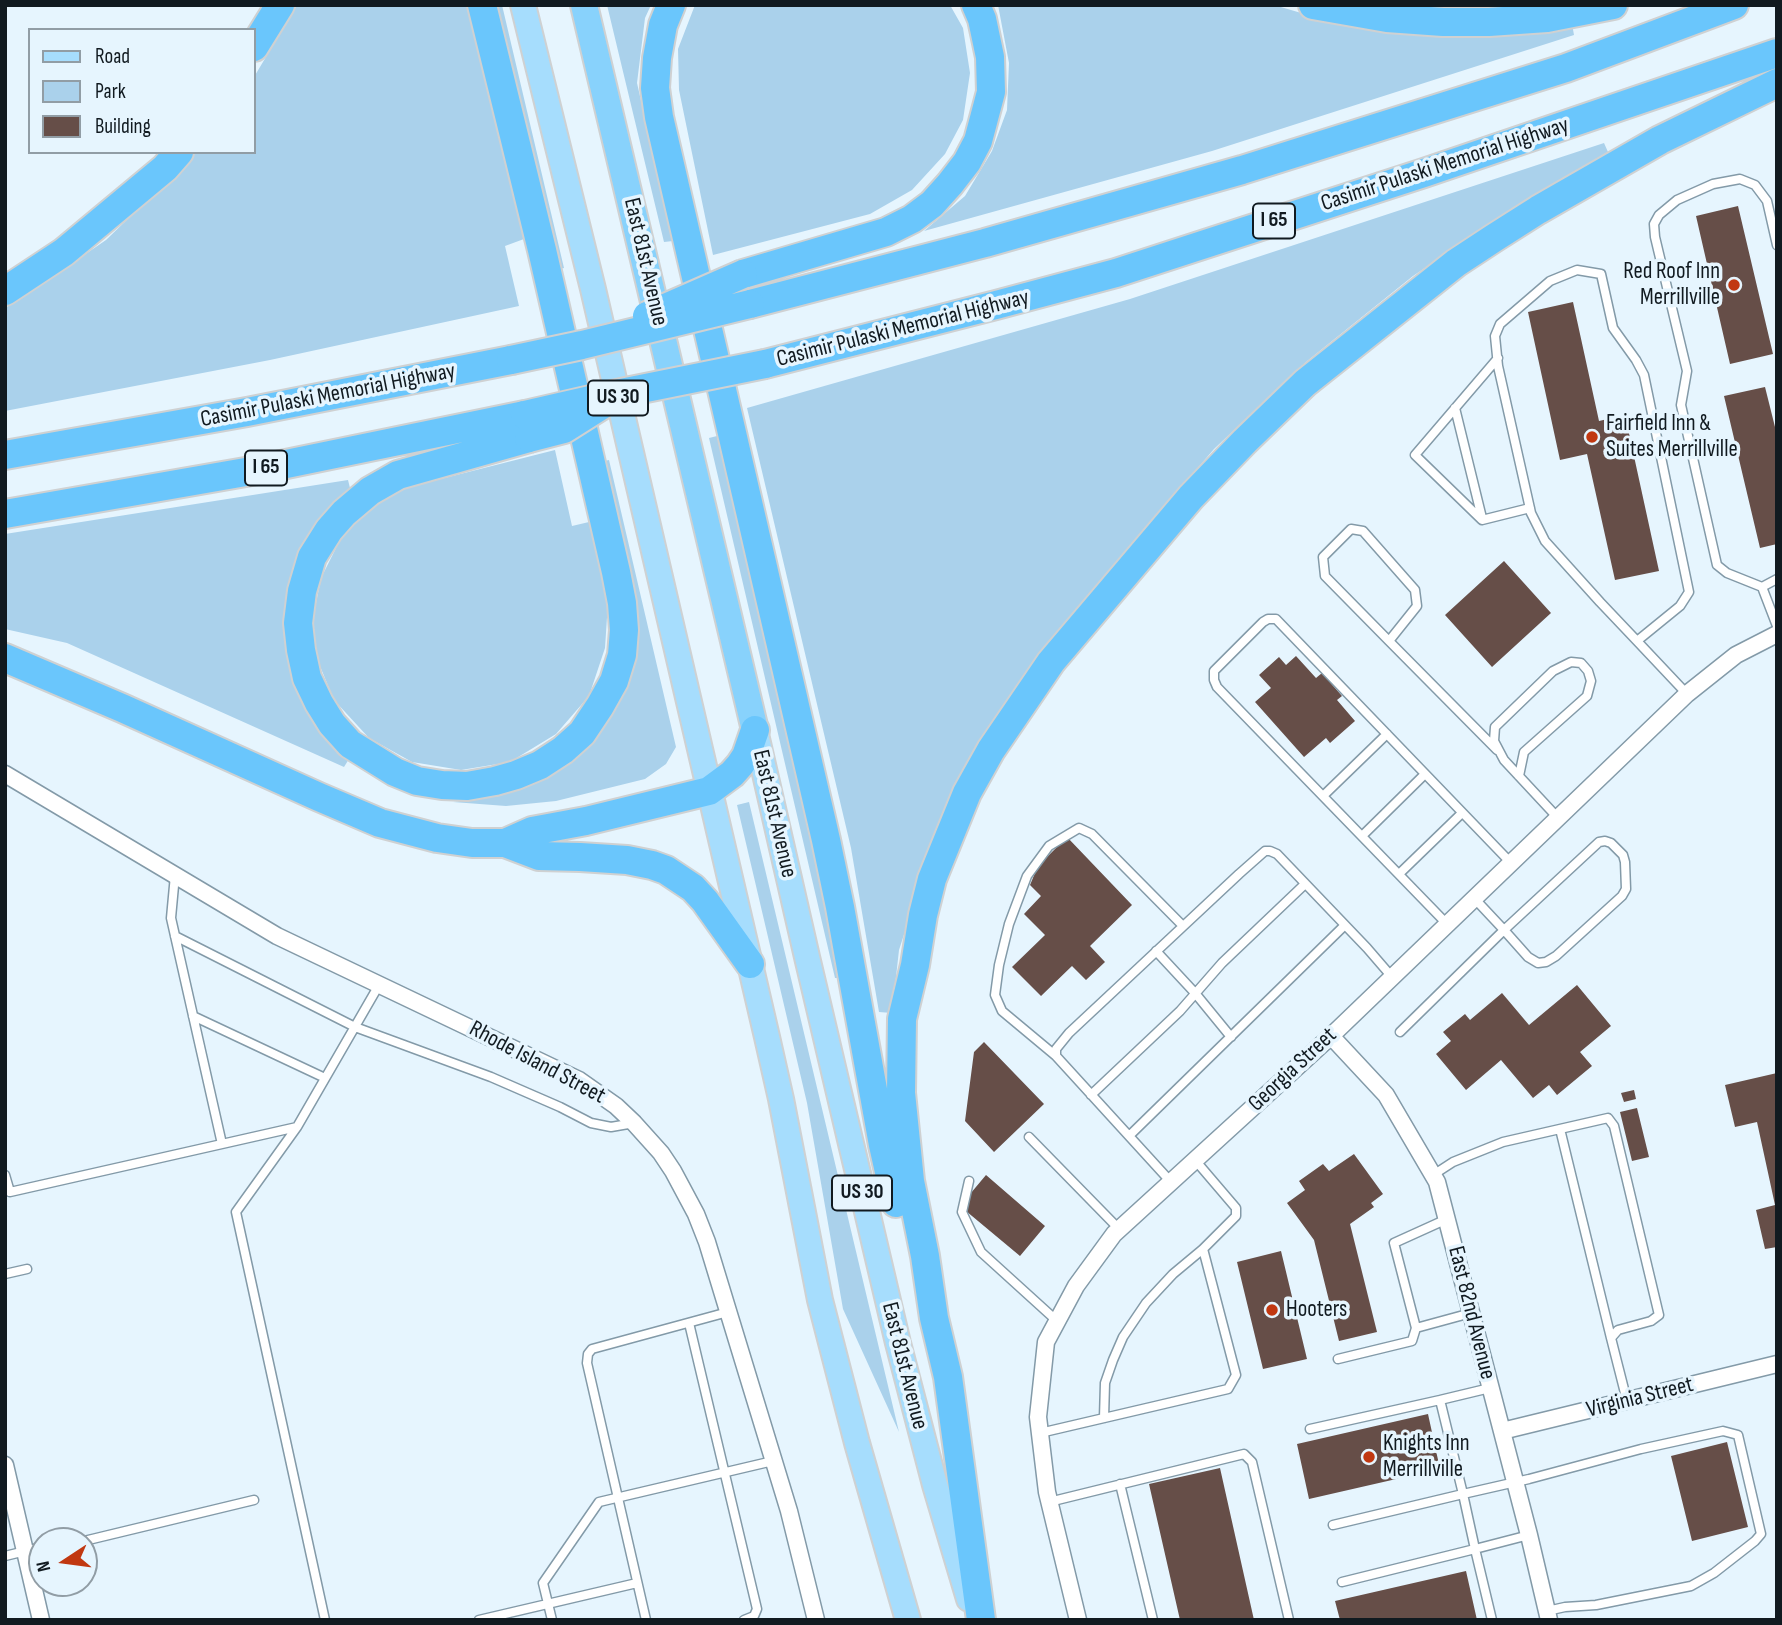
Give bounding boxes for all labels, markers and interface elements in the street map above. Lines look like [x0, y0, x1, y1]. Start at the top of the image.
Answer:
legend [28, 28, 256, 154]
text: Road [95, 44, 130, 69]
text: Park [95, 79, 126, 104]
street label: Casimir Pulaski Memorial Highway [1318, 112, 1572, 218]
text: Building [95, 114, 151, 139]
street label: East 81st Avenue [617, 195, 673, 329]
road number: I 65 [1253, 204, 1295, 238]
place label: Red Roof Inn Merrillville [1623, 258, 1720, 312]
marker: Red Roof Inn Merrillville [1726, 277, 1742, 293]
street label: Casimir Pulaski Memorial Highway [774, 284, 1032, 374]
street label: Casimir Pulaski Memorial Highway [198, 358, 458, 434]
road number: US 30 [588, 380, 648, 416]
place label: Fairfield Inn & Suites Merrillville [1606, 410, 1738, 464]
marker: Fairfield Inn & Suites Merrillville [1584, 429, 1600, 445]
road number: I 65 [245, 450, 287, 486]
street label: East 81st Avenue [746, 747, 802, 881]
street label: Rhode Island Street [464, 1016, 610, 1110]
street label: Georgia Street [1243, 1022, 1343, 1118]
road number: US 30 [832, 1176, 892, 1210]
street label: East 82nd Avenue [1441, 1244, 1501, 1382]
place label: Hooters [1286, 1296, 1347, 1324]
street label: East 81st Avenue [875, 1299, 933, 1433]
marker: Hooters [1264, 1302, 1280, 1318]
street label: Virginia Street [1584, 1371, 1696, 1425]
place label: Knights Inn Merrillville [1383, 1430, 1470, 1484]
marker: Knights Inn Merrillville [1361, 1449, 1377, 1465]
north arrow [28, 1527, 98, 1597]
text: N [32, 1559, 56, 1574]

